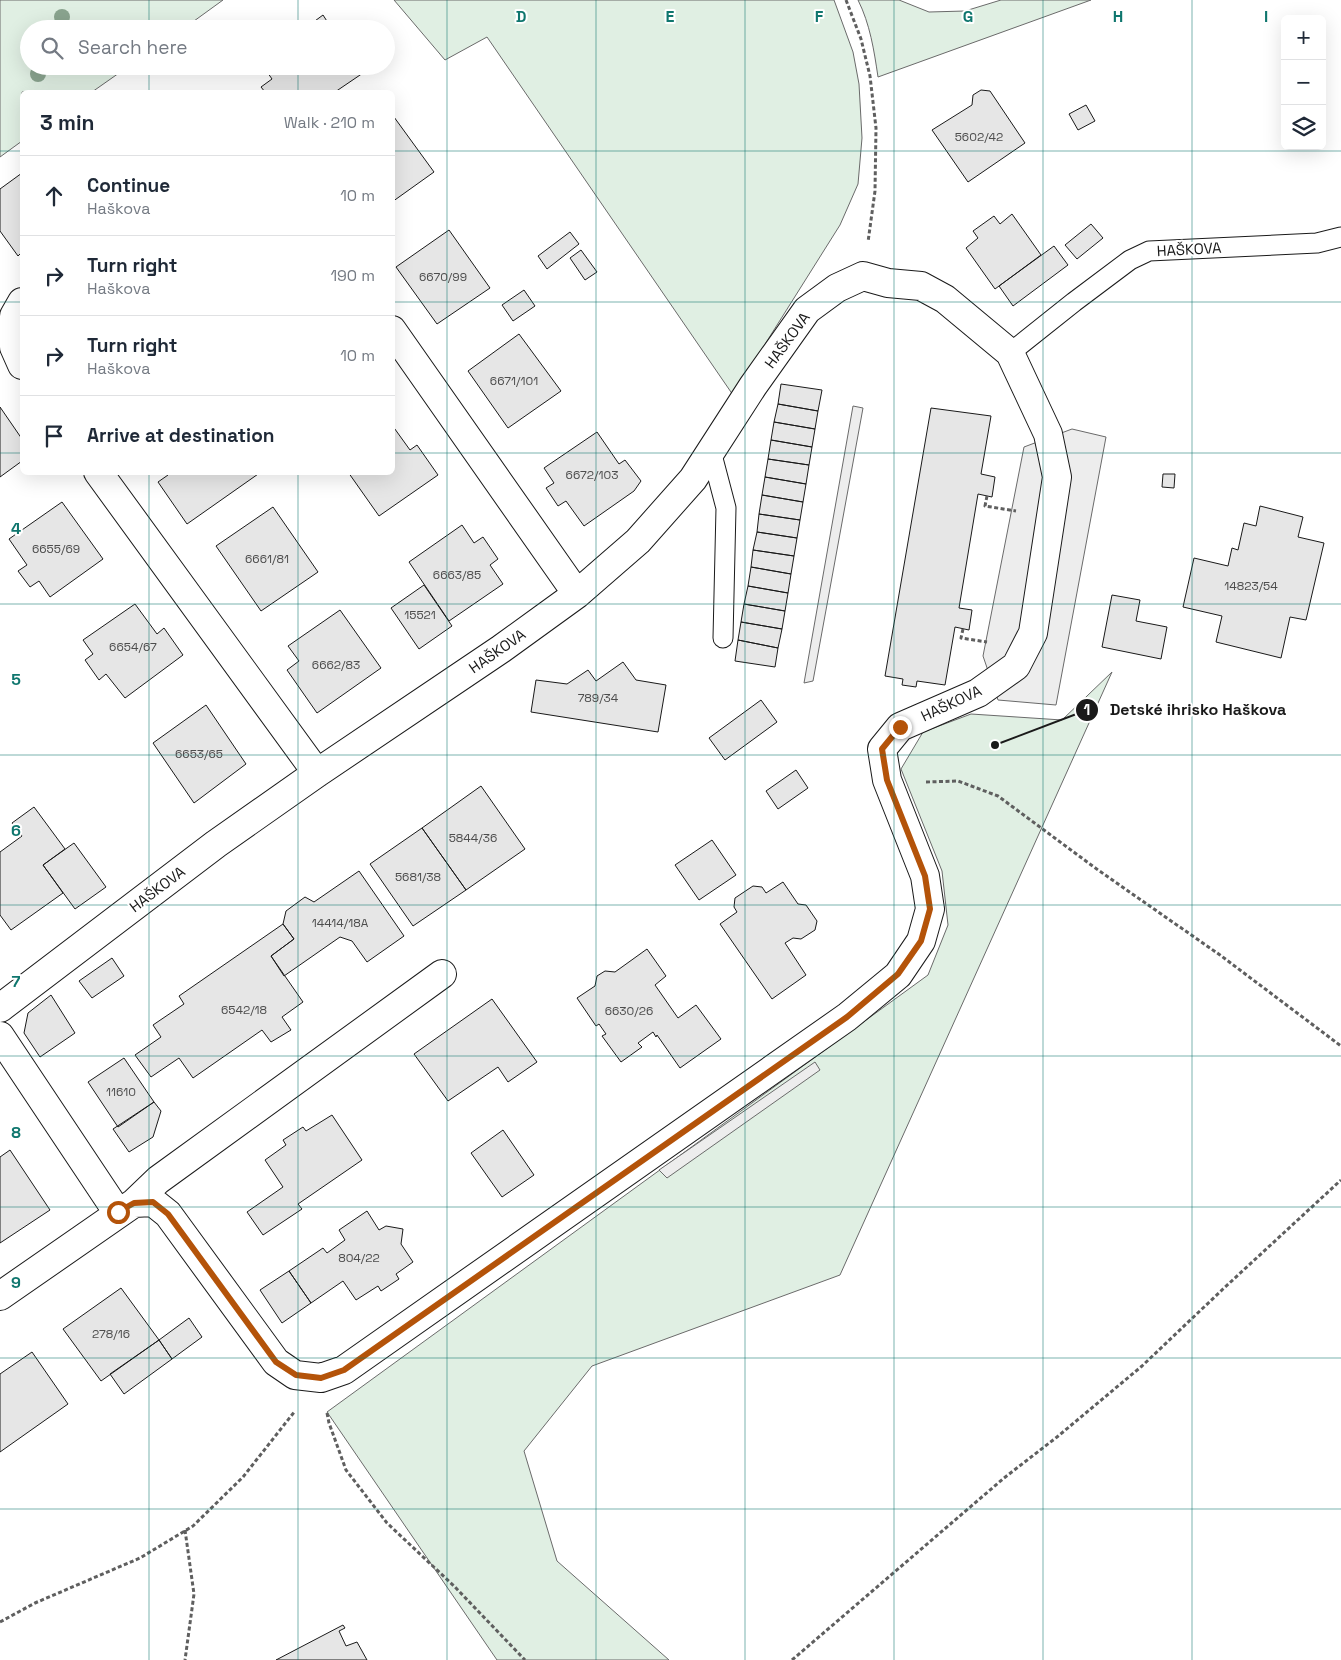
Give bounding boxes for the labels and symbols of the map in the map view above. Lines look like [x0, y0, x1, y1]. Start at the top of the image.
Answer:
text: D [516, 6, 526, 27]
text: E [666, 6, 675, 27]
text: F [815, 6, 824, 27]
text: G [963, 6, 973, 27]
text: H [1113, 6, 1123, 27]
text: I [1264, 6, 1268, 27]
house number: 5602/42 [955, 129, 1003, 145]
street label: HAŠKOVA [1156, 238, 1222, 260]
house number: 6670/99 [419, 269, 467, 285]
street label: HAŠKOVA [760, 308, 814, 372]
house number: 6671/101 [490, 373, 538, 389]
house number: 6672/103 [566, 467, 618, 483]
text: 4 [11, 518, 21, 539]
house number: 6655/69 [32, 541, 80, 557]
house number: 6661/81 [245, 551, 289, 567]
house number: 6663/85 [433, 567, 481, 583]
house number: 14823/54 [1224, 578, 1278, 594]
house number: 15521 [404, 607, 436, 623]
street label: HAŠKOVA [465, 624, 529, 677]
house number: 6654/67 [109, 639, 157, 655]
house number: 6662/83 [312, 657, 360, 673]
text: 5 [11, 669, 21, 690]
street label: HAŠKOVA [918, 680, 985, 725]
house number: 789/34 [578, 690, 619, 706]
callout: Detské ihrisko Haškova [1075, 694, 1297, 725]
text: Detské ihrisko Haškova [1110, 699, 1286, 720]
text: 1 [1084, 700, 1090, 719]
route end [889, 716, 912, 739]
house number: 6653/65 [175, 746, 223, 762]
text: 6 [11, 820, 21, 841]
house number: 5844/36 [449, 830, 497, 846]
street label: HAŠKOVA [125, 862, 189, 916]
house number: 5681/38 [395, 869, 441, 885]
house number: 14414/18A [312, 915, 369, 931]
text: 7 [12, 971, 21, 992]
house number: 6542/18 [221, 1002, 267, 1018]
house number: 6630/26 [605, 1003, 653, 1019]
house number: 11610 [106, 1084, 136, 1100]
text: 8 [11, 1122, 21, 1143]
route start [107, 1201, 130, 1224]
house number: 804/22 [338, 1250, 380, 1266]
text: 9 [11, 1272, 21, 1293]
house number: 278/16 [92, 1326, 130, 1342]

